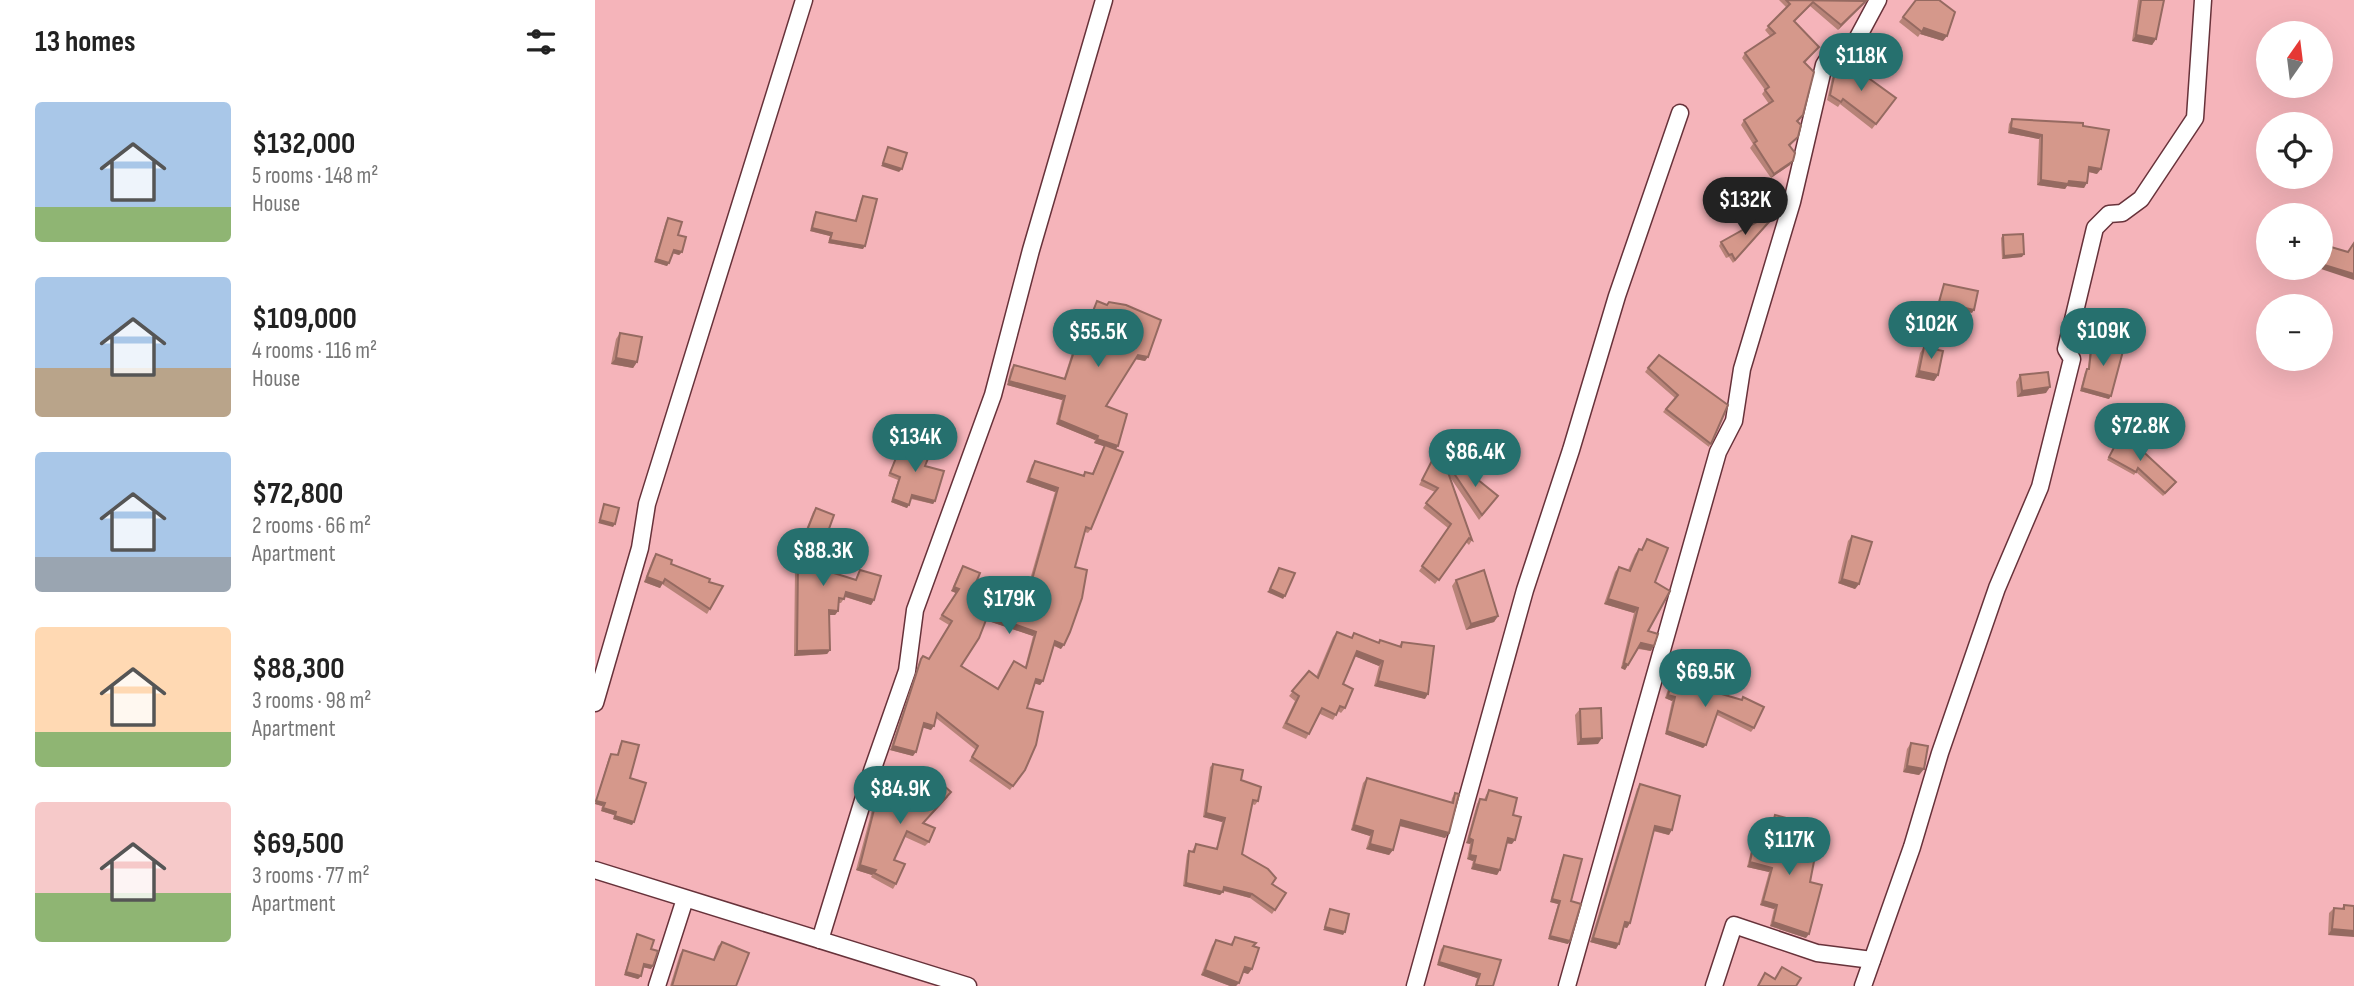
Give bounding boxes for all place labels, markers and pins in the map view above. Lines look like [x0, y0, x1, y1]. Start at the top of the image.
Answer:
pin: $118K [1812, 34, 1910, 93]
pin: $132K [1696, 177, 1794, 237]
pin: $102K [1882, 302, 1980, 361]
pin: $109K [2054, 308, 2152, 368]
pin: $55.5K [1041, 310, 1155, 369]
pin: $72.8K [2083, 404, 2197, 463]
pin: $134K [866, 414, 964, 474]
pin: $86.4K [1418, 430, 1532, 489]
pin: $88.3K [766, 528, 880, 588]
pin: $179K [960, 576, 1058, 636]
pin: $69.5K [1648, 650, 1762, 709]
pin: $84.9K [843, 766, 957, 826]
pin: $117K [1740, 818, 1838, 877]

